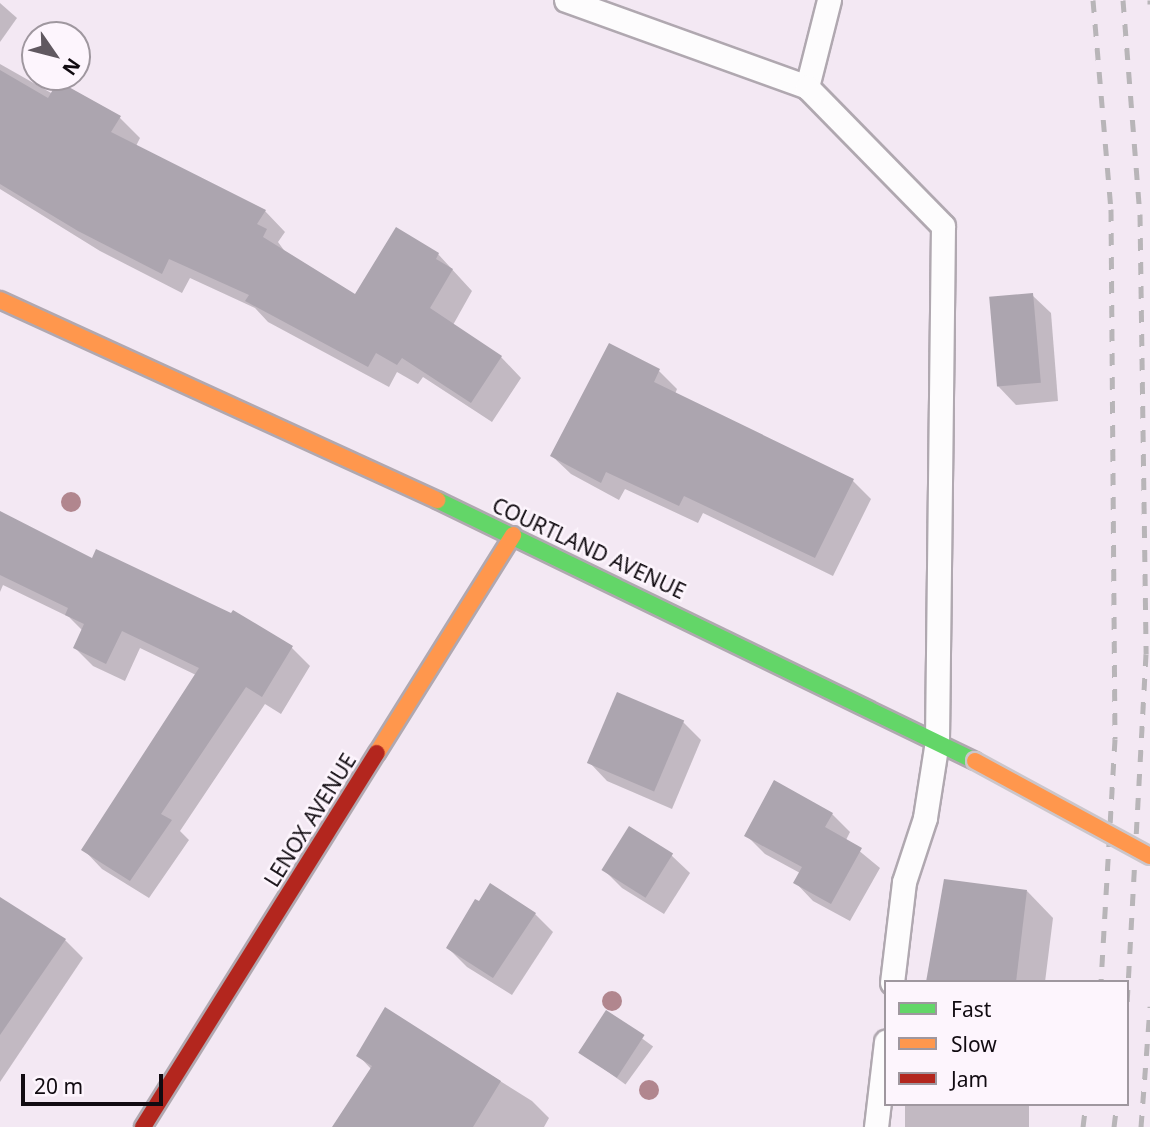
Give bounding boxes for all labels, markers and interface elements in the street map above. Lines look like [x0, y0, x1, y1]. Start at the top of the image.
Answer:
north arrow [21, 21, 91, 91]
text: N [56, 53, 87, 81]
street label: COURTLAND AVENUE [488, 492, 690, 604]
street label: LENOX AVENUE [259, 749, 361, 891]
legend [884, 980, 1129, 1106]
text: Fast [951, 995, 991, 1023]
text: Slow [951, 1030, 997, 1058]
scale bar [24, 1060, 166, 1104]
text: Jam [951, 1065, 988, 1093]
text: 20 m [34, 1072, 83, 1100]

